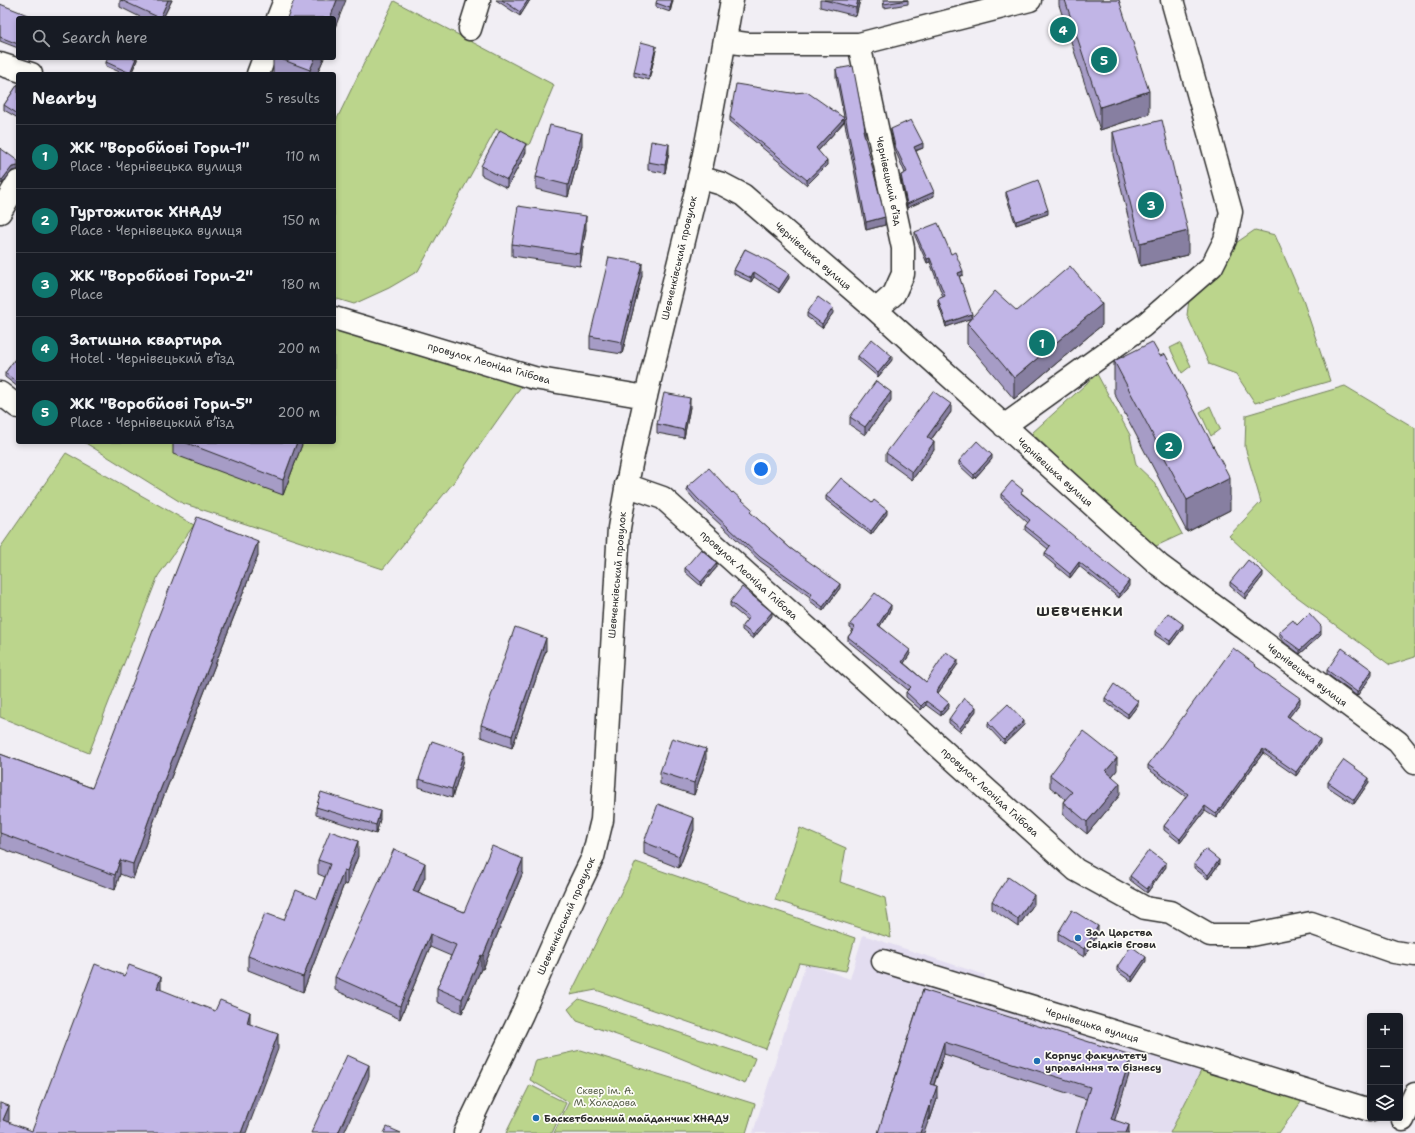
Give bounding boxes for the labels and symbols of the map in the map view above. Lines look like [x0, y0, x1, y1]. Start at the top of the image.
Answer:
pin: 4 [1050, 15, 1076, 45]
pin: 5 [1091, 45, 1117, 75]
street label: Чернівецький вʼїзд [873, 135, 905, 227]
pin: 3 [1138, 190, 1164, 220]
street label: Шевченківський провулок [658, 194, 700, 322]
street label: Чернівецька вулиця [772, 219, 854, 293]
pin: 1 [1029, 328, 1055, 358]
street label: провулок Леоніда Глібова [426, 339, 553, 387]
pin: 2 [1156, 431, 1182, 461]
street label: Чернівецька вулиця [1014, 435, 1096, 509]
your location [751, 459, 771, 479]
street label: Шевченківський провулок [605, 510, 629, 639]
street label: провулок Леоніда Глібова [697, 528, 801, 623]
district label: ШЕВЧЕНКИ [1036, 602, 1124, 620]
street label: Чернівецька вулиця [1264, 640, 1350, 710]
street label: провулок Леоніда Глібова [938, 745, 1042, 840]
street label: Шевченківський провулок [534, 855, 598, 977]
place label: Зал Царства Свідків Єгови [1086, 926, 1156, 951]
marker: Зал Царства Свідків Єгови [1073, 933, 1083, 943]
street label: Чернівецька вулиця [1044, 1005, 1140, 1045]
place label: Корпус факультету управління та бізнесу [1045, 1049, 1161, 1074]
marker: Корпус факультету управління та бізнесу [1032, 1056, 1042, 1066]
park label: Сквер ім. А. М. Холодова [574, 1084, 637, 1109]
place label: Баскетбольний майданчик ХНАДУ [544, 1112, 729, 1125]
marker: Баскетбольний майданчик ХНАДУ [531, 1113, 541, 1123]

